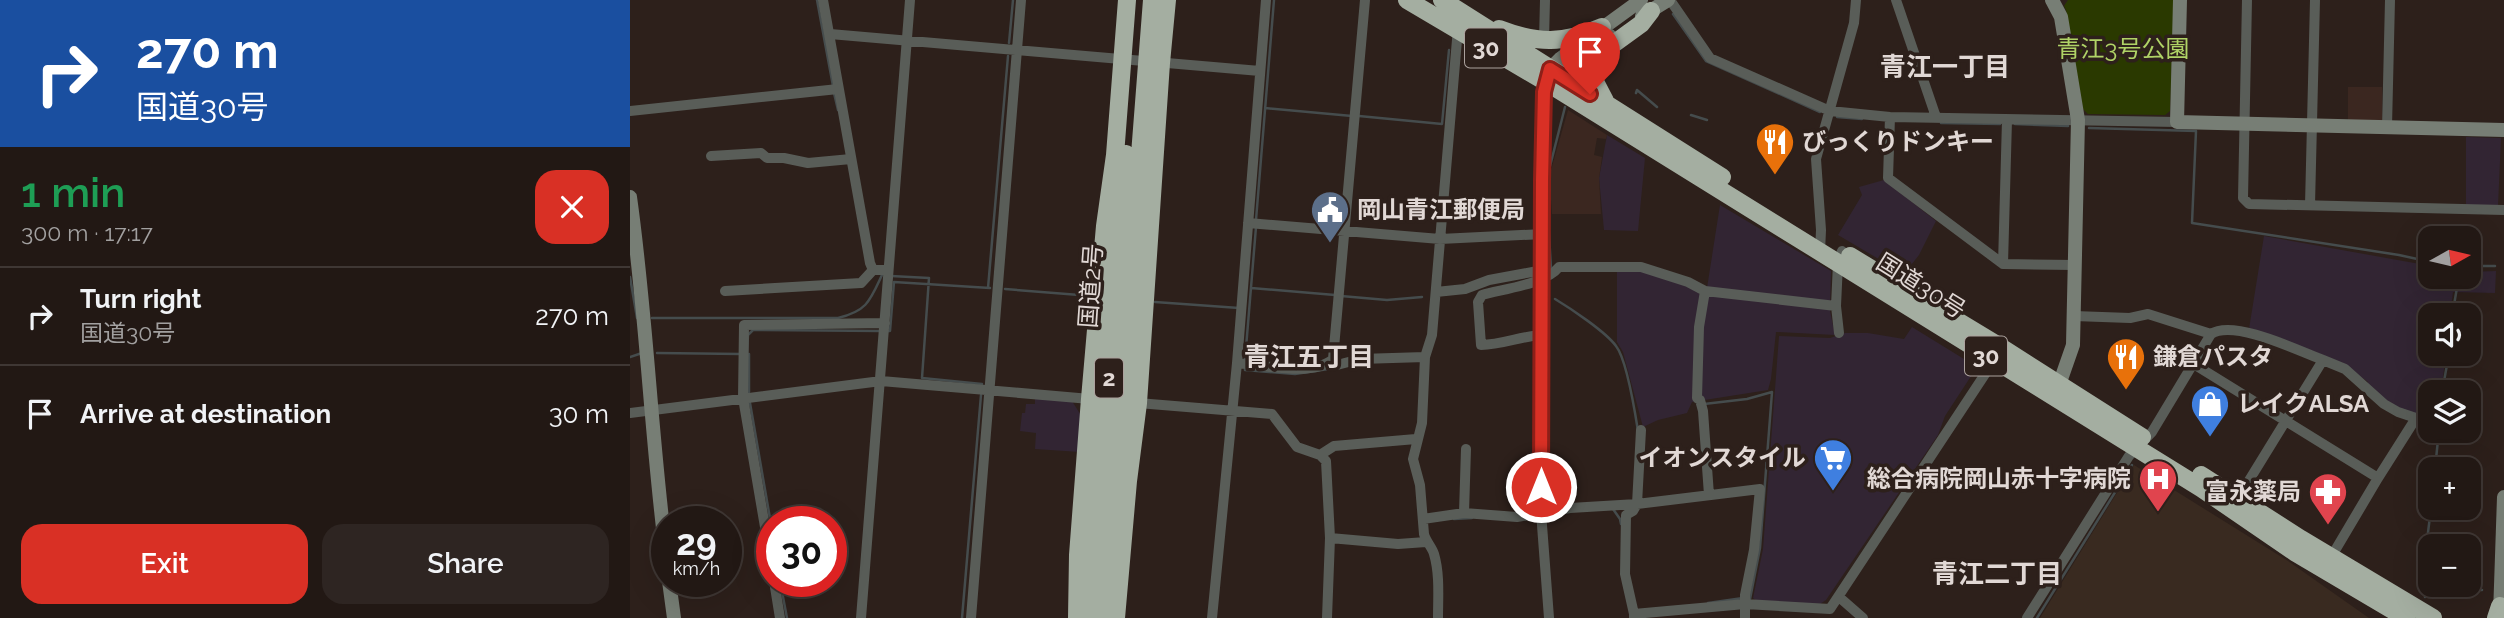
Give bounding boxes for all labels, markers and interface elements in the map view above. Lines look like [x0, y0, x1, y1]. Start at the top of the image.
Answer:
text: 270 m [136, 22, 279, 79]
pin [1560, 22, 1620, 94]
icon: right [21, 28, 112, 119]
road number: 30 [1465, 28, 1507, 68]
icon: arrive [1571, 33, 1609, 71]
park label: 青江3号公園 [2057, 34, 2189, 63]
district label: 青江一丁目 [1880, 52, 2010, 82]
text: 国道30号 [136, 88, 269, 125]
restaurant icon: びっくりドンキー [1754, 121, 1796, 176]
place label: びっくりドンキー [1802, 127, 1994, 156]
text: 1 min [21, 168, 125, 217]
button: close [535, 170, 609, 244]
public building icon: 岡山青江郵便局 [1309, 189, 1351, 244]
place label: 岡山青江郵便局 [1357, 195, 1525, 224]
text: 300 m · 17:17 [21, 219, 153, 246]
north arrow [2418, 226, 2482, 289]
map controls [2418, 226, 2481, 597]
street label: 国道2号 [1073, 243, 1108, 329]
street label: 国道30号 [1871, 247, 1971, 324]
text: Turn right [80, 284, 201, 314]
icon: right [21, 297, 59, 335]
text: 270 m [535, 301, 609, 331]
button: sound [2418, 303, 2481, 366]
text: 国道30号 [80, 319, 175, 346]
road number: 30 [1965, 336, 2007, 376]
restaurant icon: 鎌倉パスタ [2105, 336, 2147, 391]
district label: 青江五丁目 [1244, 342, 1374, 372]
place label: 鎌倉パスタ [2153, 342, 2273, 371]
road number: 2 [1095, 358, 1123, 398]
button: layers [2418, 380, 2481, 443]
shop icon: レイクALSA [2189, 383, 2231, 438]
place label: レイクALSA [2237, 389, 2370, 418]
icon: arrive [21, 395, 59, 433]
text: Arrive at destination [80, 399, 331, 429]
text: 30 m [549, 399, 609, 429]
supermarket icon: イオンスタイル [1812, 437, 1854, 492]
place label: イオンスタイル [1638, 443, 1806, 472]
position arrow [1504, 450, 1578, 524]
button: + [2418, 457, 2481, 520]
hospital icon: 総合病院岡山赤十字病院 [2137, 458, 2179, 513]
place label: 総合病院岡山赤十字病院 [1867, 464, 2131, 493]
pharmacy icon: 富永薬局 [2307, 471, 2349, 526]
place label: 富永薬局 [2205, 477, 2301, 506]
speed limit sign: 30 [756, 506, 847, 597]
text: 29 [676, 522, 717, 563]
button: Exit [21, 524, 308, 604]
button: Share [322, 524, 609, 604]
button: − [2418, 534, 2481, 597]
text: km/h [673, 558, 720, 579]
district label: 青江二丁目 [1932, 559, 2062, 589]

